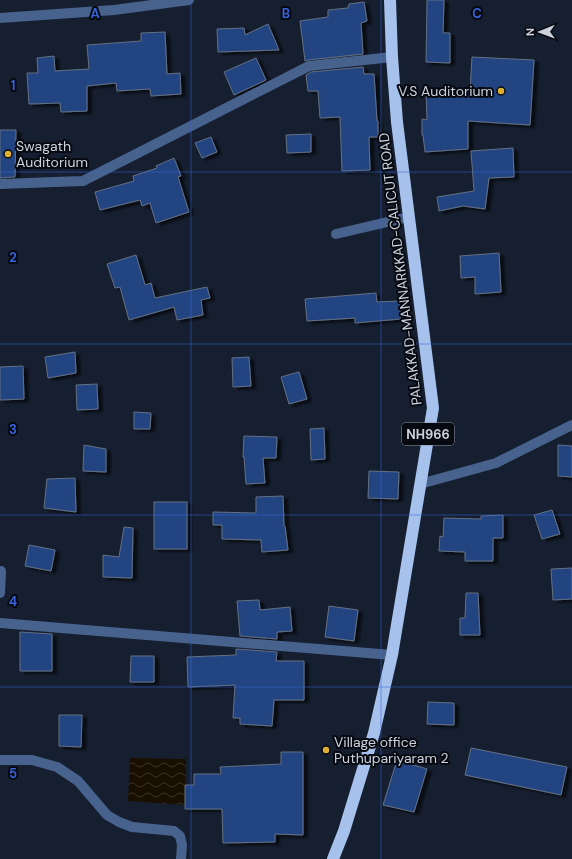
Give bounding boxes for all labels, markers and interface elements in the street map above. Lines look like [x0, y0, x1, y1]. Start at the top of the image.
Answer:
text: A [90, 5, 100, 22]
text: B [282, 5, 290, 22]
text: C [472, 5, 482, 22]
north arrow [520, 12, 560, 52]
text: N [523, 28, 537, 36]
text: 1 [11, 77, 15, 94]
place label: V.S Auditorium [398, 82, 493, 100]
marker: V.S Auditorium [496, 86, 506, 96]
street label: PALAKKAD-MANNARKKAD-CALICUT ROAD [374, 132, 426, 406]
place label: Swagath Auditorium [16, 137, 88, 171]
marker: Swagath Auditorium [3, 149, 13, 159]
text: 2 [9, 249, 17, 266]
text: 3 [9, 421, 17, 438]
road number: NH966 [402, 423, 454, 445]
text: 4 [9, 593, 17, 610]
place label: Village office Puthupariyaram 2 [334, 733, 449, 767]
marker: Village office Puthupariyaram 2 [321, 745, 331, 755]
text: 5 [9, 765, 17, 782]

